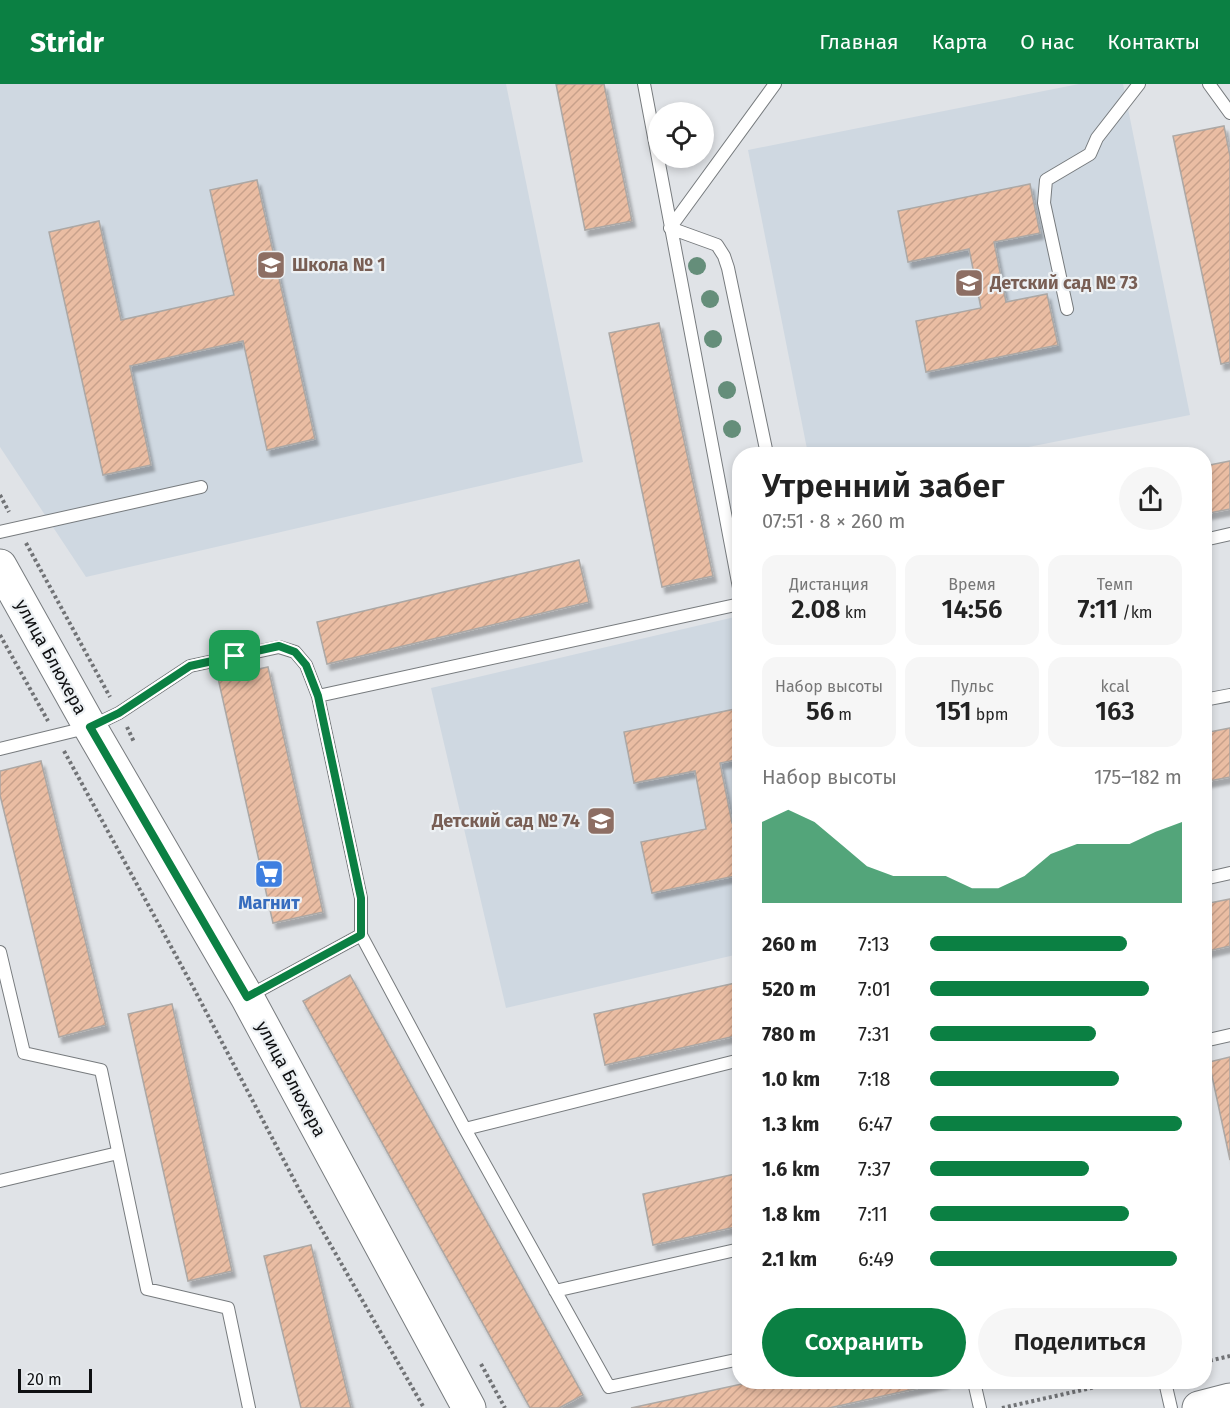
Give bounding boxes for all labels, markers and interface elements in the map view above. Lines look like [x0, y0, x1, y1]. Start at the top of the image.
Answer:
text: Stridr [30, 26, 104, 59]
text: Главная [819, 29, 899, 55]
text: Карта [932, 29, 987, 55]
text: О нас [1020, 29, 1074, 55]
text: Контакты [1107, 29, 1200, 55]
map controls [648, 102, 714, 168]
button: locate [648, 102, 714, 168]
school or university icon: Школа № 1 [255, 249, 287, 281]
place label: Школа № 1 [292, 254, 386, 276]
school or university icon: Детский сад № 73 [953, 267, 985, 299]
place label: Детский сад № 73 [989, 272, 1138, 294]
text: Утренний забег [762, 466, 1005, 506]
button: share [1119, 467, 1182, 530]
text: 07:51 · 8 × 260 m [762, 509, 905, 533]
text: Дистанция [789, 575, 869, 594]
text: Время [948, 575, 996, 594]
text: Темп [1097, 575, 1133, 594]
text: 2.08 [791, 594, 841, 625]
text: 14:56 [942, 594, 1002, 625]
text: 7:11 [1077, 594, 1118, 625]
street label: улица Блюхера [10, 596, 92, 718]
text: km [841, 603, 867, 622]
text: /km [1118, 603, 1153, 622]
pin [209, 630, 260, 681]
icon: arrive [218, 639, 251, 672]
text: Набор высоты [775, 677, 883, 696]
text: Пульс [950, 677, 994, 696]
text: kcal [1101, 677, 1129, 696]
text: 56 [806, 696, 834, 727]
text: 151 [936, 696, 972, 727]
text: 163 [1095, 696, 1135, 727]
text: m [834, 705, 852, 724]
text: bpm [972, 705, 1008, 724]
text: Набор высоты [762, 765, 897, 789]
text: 175–182 m [1094, 765, 1182, 789]
school or university icon: Детский сад № 74 [585, 805, 617, 837]
place label: Детский сад № 74 [431, 810, 580, 832]
supermarket icon: Магнит [253, 858, 285, 890]
place label: Магнит [238, 892, 300, 914]
text: 260 m [762, 932, 817, 956]
text: 7:13 [858, 932, 890, 956]
text: 520 m [762, 977, 816, 1001]
text: 7:01 [858, 977, 891, 1001]
street label: улица Блюхера [251, 1017, 331, 1141]
text: 780 m [762, 1022, 816, 1046]
text: 7:31 [858, 1022, 890, 1046]
text: 1.0 km [762, 1067, 820, 1091]
text: 7:18 [858, 1067, 891, 1091]
text: 1.3 km [762, 1112, 819, 1136]
text: 6:47 [858, 1112, 892, 1136]
text: 1.6 km [762, 1157, 820, 1181]
text: 7:37 [858, 1157, 891, 1181]
text: 1.8 km [762, 1202, 820, 1226]
text: 7:11 [858, 1202, 888, 1226]
text: 2.1 km [762, 1247, 817, 1271]
text: 6:49 [858, 1247, 894, 1271]
button: Сохранить [762, 1308, 966, 1377]
button: Поделиться [978, 1308, 1182, 1377]
scale bar [18, 1366, 92, 1394]
text: 20 m [27, 1370, 62, 1389]

